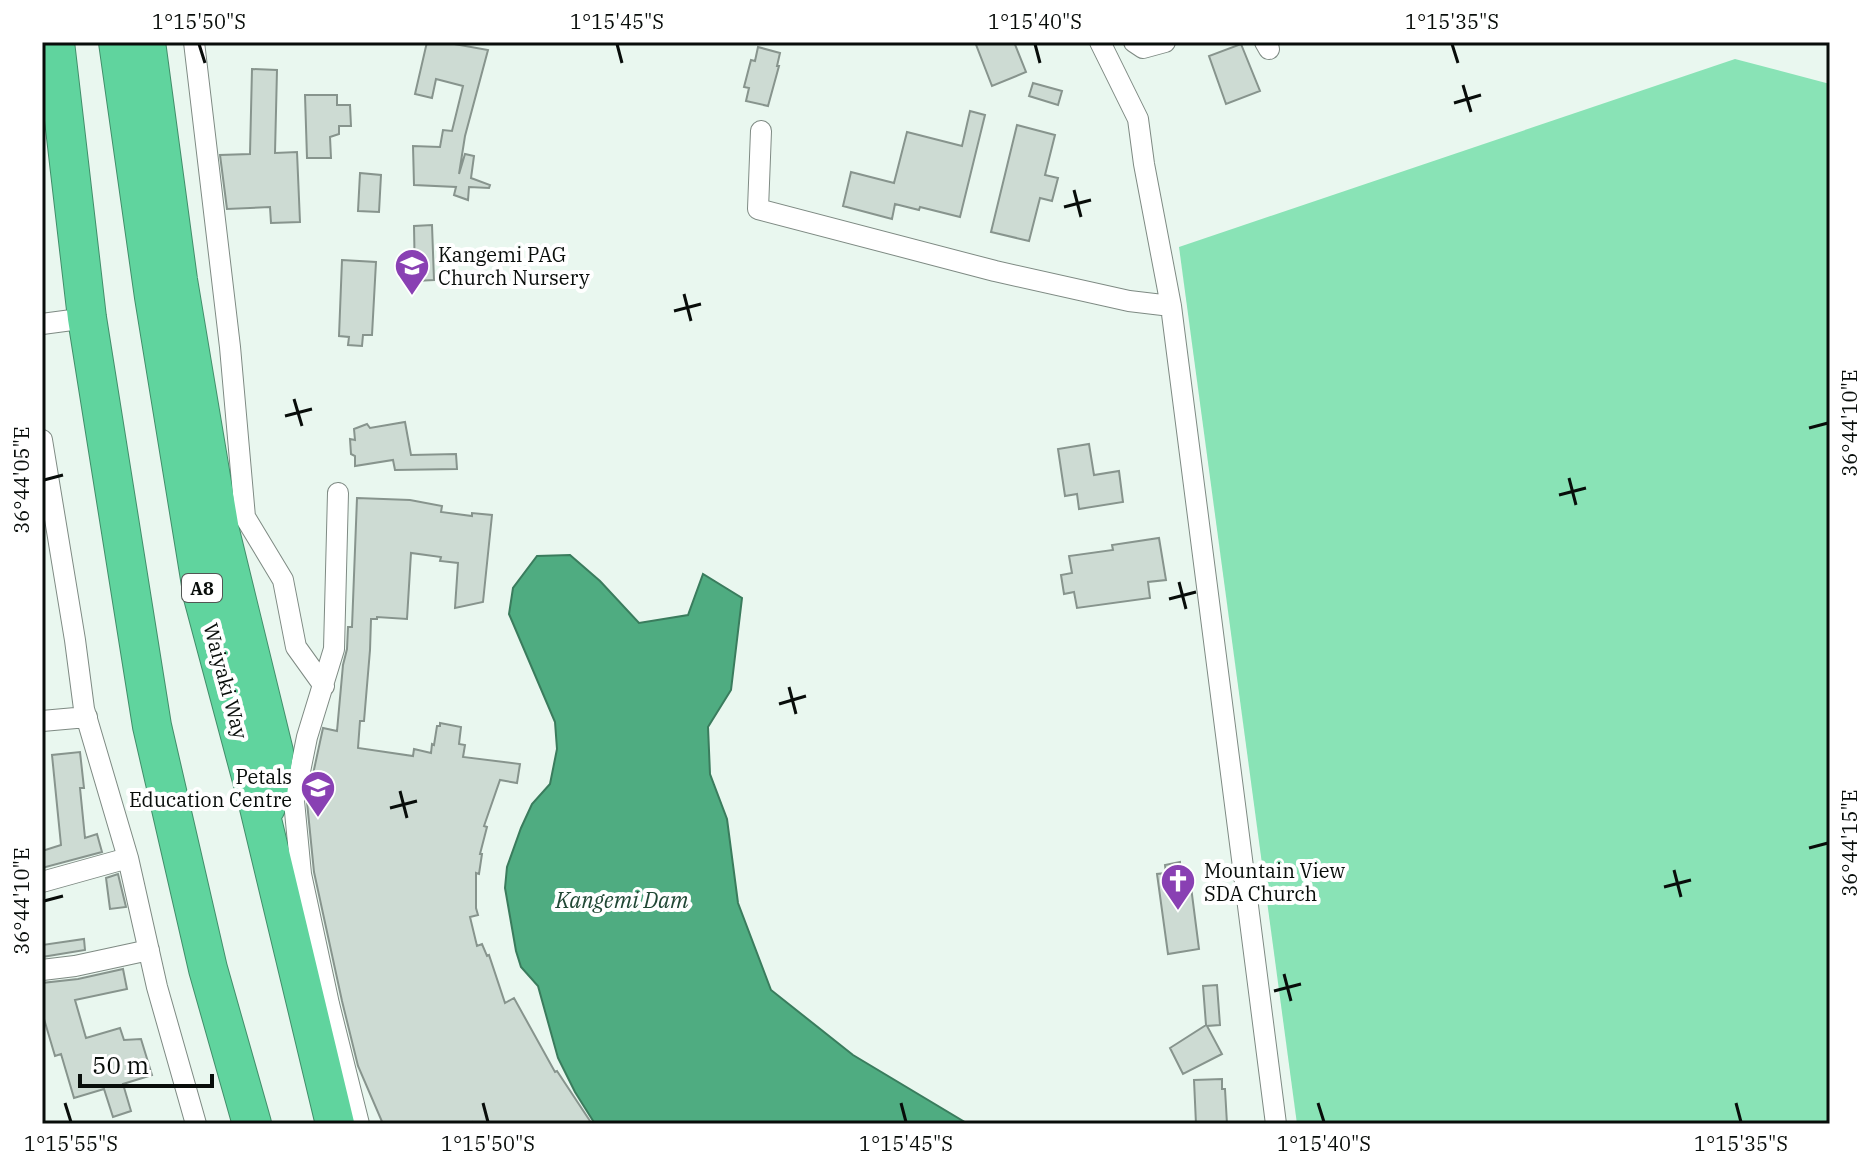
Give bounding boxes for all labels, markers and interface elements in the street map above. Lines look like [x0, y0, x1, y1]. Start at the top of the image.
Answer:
text: 1°15'50"S [152, 8, 246, 35]
text: 1°15'45"S [570, 8, 664, 35]
text: 1°15'40"S [988, 8, 1082, 35]
text: 1°15'35"S [1405, 8, 1499, 35]
place label: Kangemi PAG Church Nursery [438, 241, 590, 291]
school or university icon: Kangemi PAG Church Nursery [393, 247, 431, 297]
text: 36°44'10"E [1836, 369, 1863, 477]
text: 36°44'05"E [8, 426, 35, 534]
road number: A8 [182, 574, 222, 602]
street label: Waiyaki Way [198, 620, 255, 742]
place label: Petals Education Centre [129, 763, 292, 813]
school or university icon: Petals Education Centre [299, 769, 337, 819]
text: 36°44'15"E [1836, 789, 1863, 897]
text: 36°44'10"E [8, 847, 35, 955]
place label: Mountain View SDA Church [1204, 857, 1345, 907]
church icon: Mountain View SDA Church [1159, 862, 1197, 912]
water label: Kangemi Dam [554, 885, 689, 914]
scale bar [80, 1038, 212, 1088]
text: 50 m [92, 1049, 149, 1081]
text: 1°15'55"S [24, 1130, 118, 1157]
text: 1°15'50"S [441, 1130, 535, 1157]
text: 1°15'45"S [859, 1130, 953, 1157]
text: 1°15'40"S [1277, 1130, 1371, 1157]
text: 1°15'35"S [1694, 1130, 1788, 1157]

